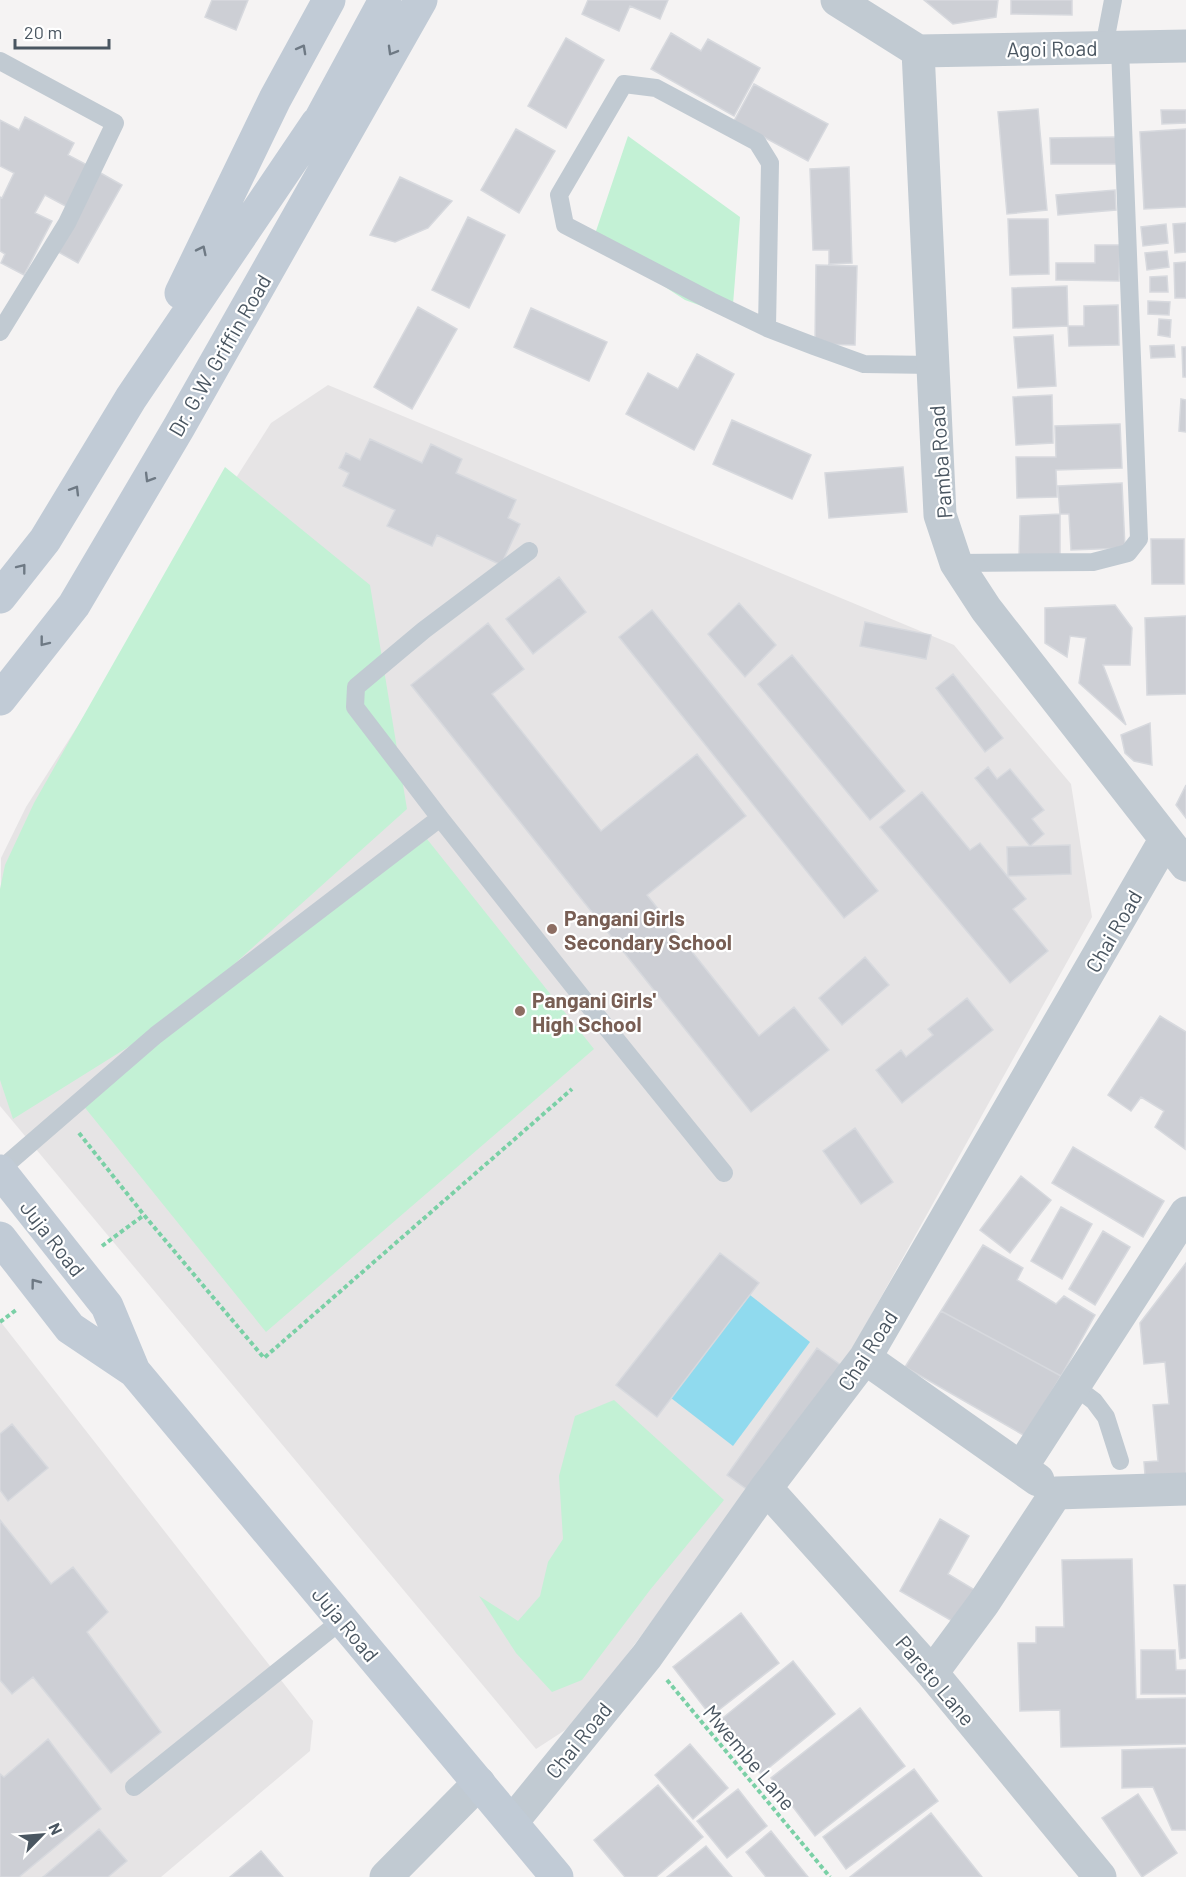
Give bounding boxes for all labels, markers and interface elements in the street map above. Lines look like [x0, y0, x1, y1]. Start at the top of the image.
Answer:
scale bar [15, 12, 110, 50]
text: 20 m [24, 21, 62, 43]
street label: Agoi Road [1006, 35, 1098, 61]
one-way arrow [295, 45, 306, 56]
one-way arrow [388, 45, 399, 55]
one-way arrow [195, 246, 207, 257]
street label: Dr. G.W. Griffin Road [162, 270, 276, 440]
street label: Pamba Road [924, 405, 956, 519]
one-way arrow [144, 472, 156, 482]
one-way arrow [68, 486, 80, 496]
one-way arrow [15, 564, 26, 575]
one-way arrow [41, 635, 52, 646]
street label: Chai Road [1079, 885, 1147, 977]
place label: Pangani Girls Secondary School [564, 905, 732, 954]
marker: Pangani Girls Secondary School [545, 922, 559, 936]
place label: Pangani Girls' High School [532, 987, 656, 1036]
marker: Pangani Girls' High School [513, 1004, 527, 1018]
street label: Juja Road [15, 1195, 91, 1281]
one-way arrow [31, 1278, 42, 1289]
street label: Chai Road [832, 1305, 902, 1395]
street label: Juja Road [308, 1582, 384, 1666]
street label: Pareto Lane [891, 1630, 981, 1730]
street label: Chai Road [540, 1697, 616, 1783]
street label: Mwembe Lane [699, 1699, 801, 1815]
north arrow [12, 1805, 72, 1865]
text: N [45, 1820, 67, 1837]

